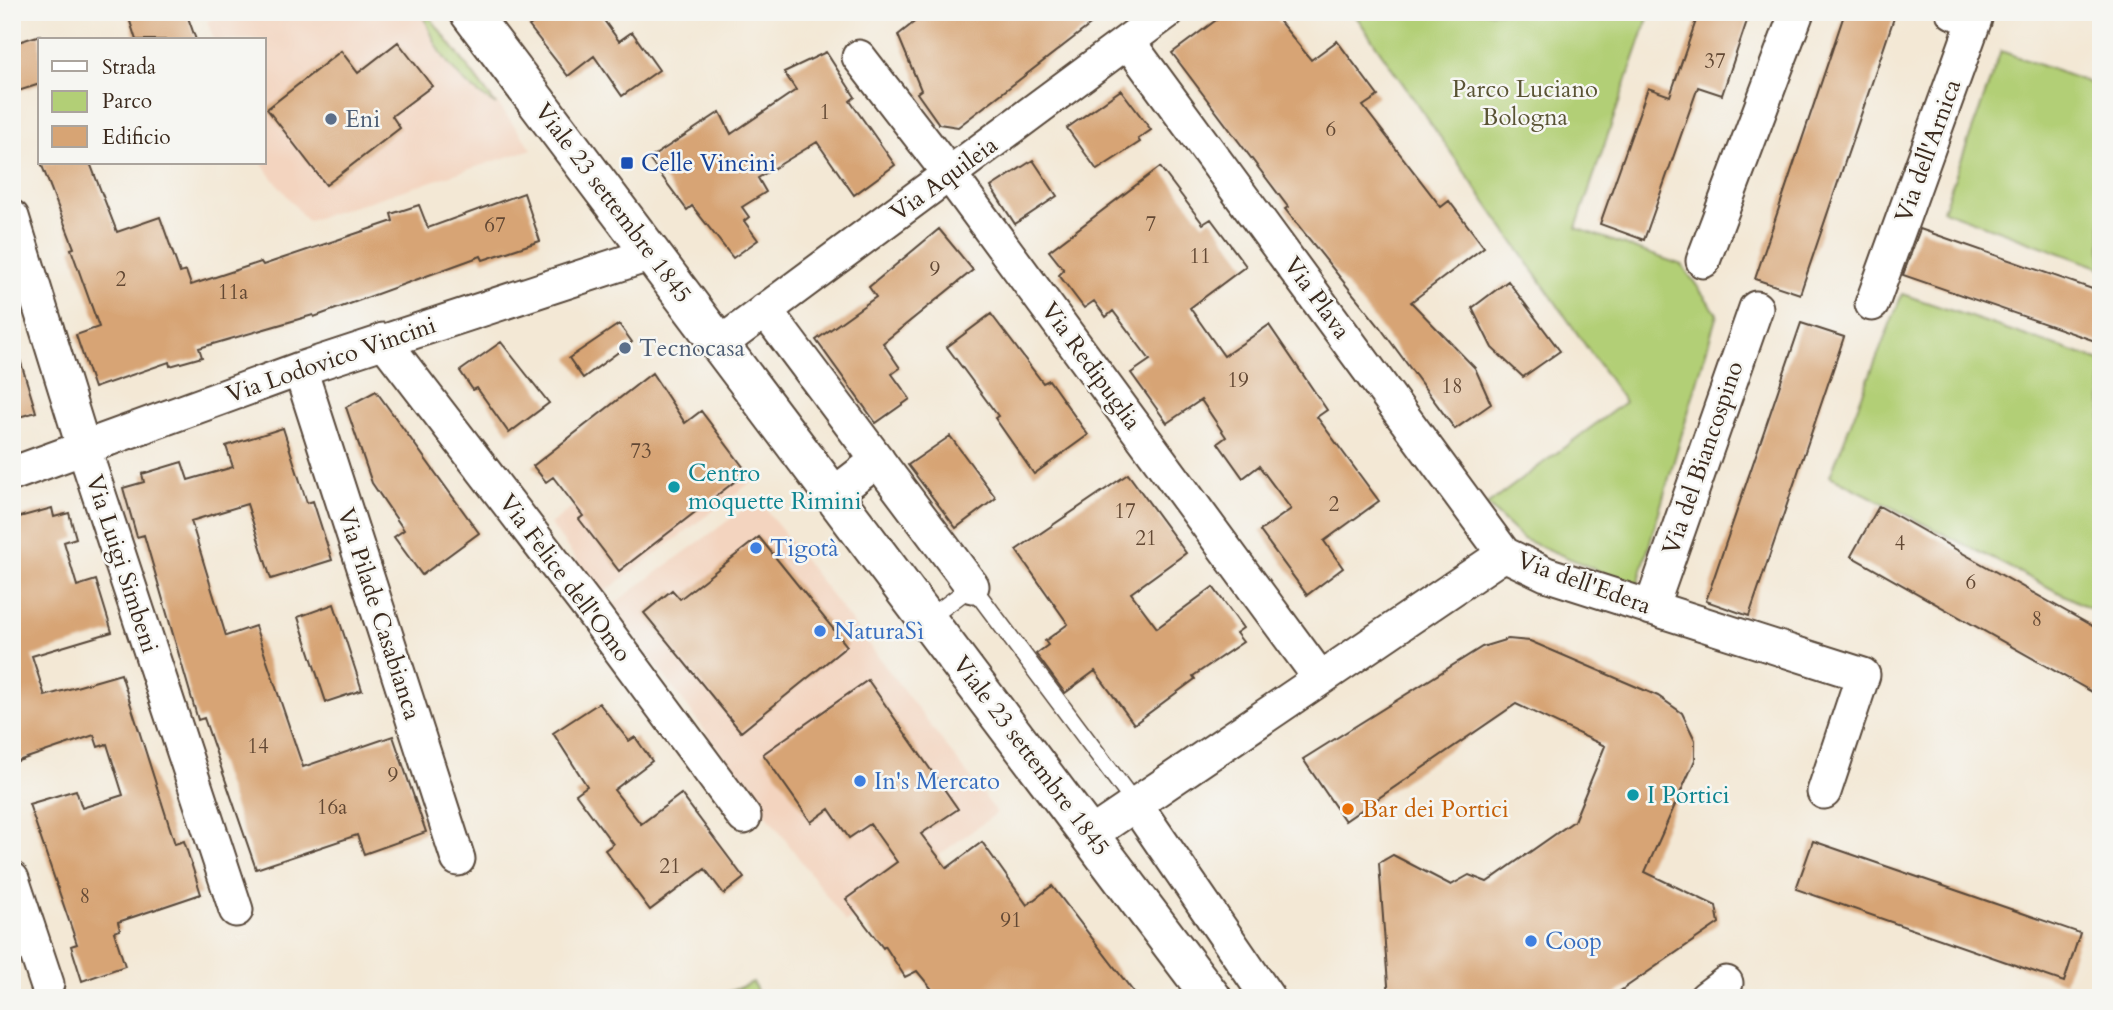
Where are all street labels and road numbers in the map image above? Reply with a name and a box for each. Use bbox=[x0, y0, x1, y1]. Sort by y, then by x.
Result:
street label: Via dell'Arnica bbox=[1887, 74, 1969, 227]
street label: Viale 23 settembre 1845 bbox=[527, 96, 699, 310]
street label: Via Aquileia bbox=[884, 128, 1005, 229]
street label: Via Plava bbox=[1276, 250, 1358, 346]
street label: Via Redipuglia bbox=[1033, 295, 1149, 437]
street label: Via Lodovico Vincini bbox=[222, 309, 441, 411]
street label: Via del Biancospino bbox=[1654, 357, 1752, 559]
street label: Via Luigi Simbeni bbox=[78, 471, 166, 658]
street label: Via Felice dell'Omo bbox=[491, 487, 639, 669]
street label: Via Pilade Casabianca bbox=[329, 504, 429, 725]
street label: Via dell'Edera bbox=[1513, 544, 1656, 623]
street label: Viale 23 settembre 1845 bbox=[945, 649, 1117, 863]

